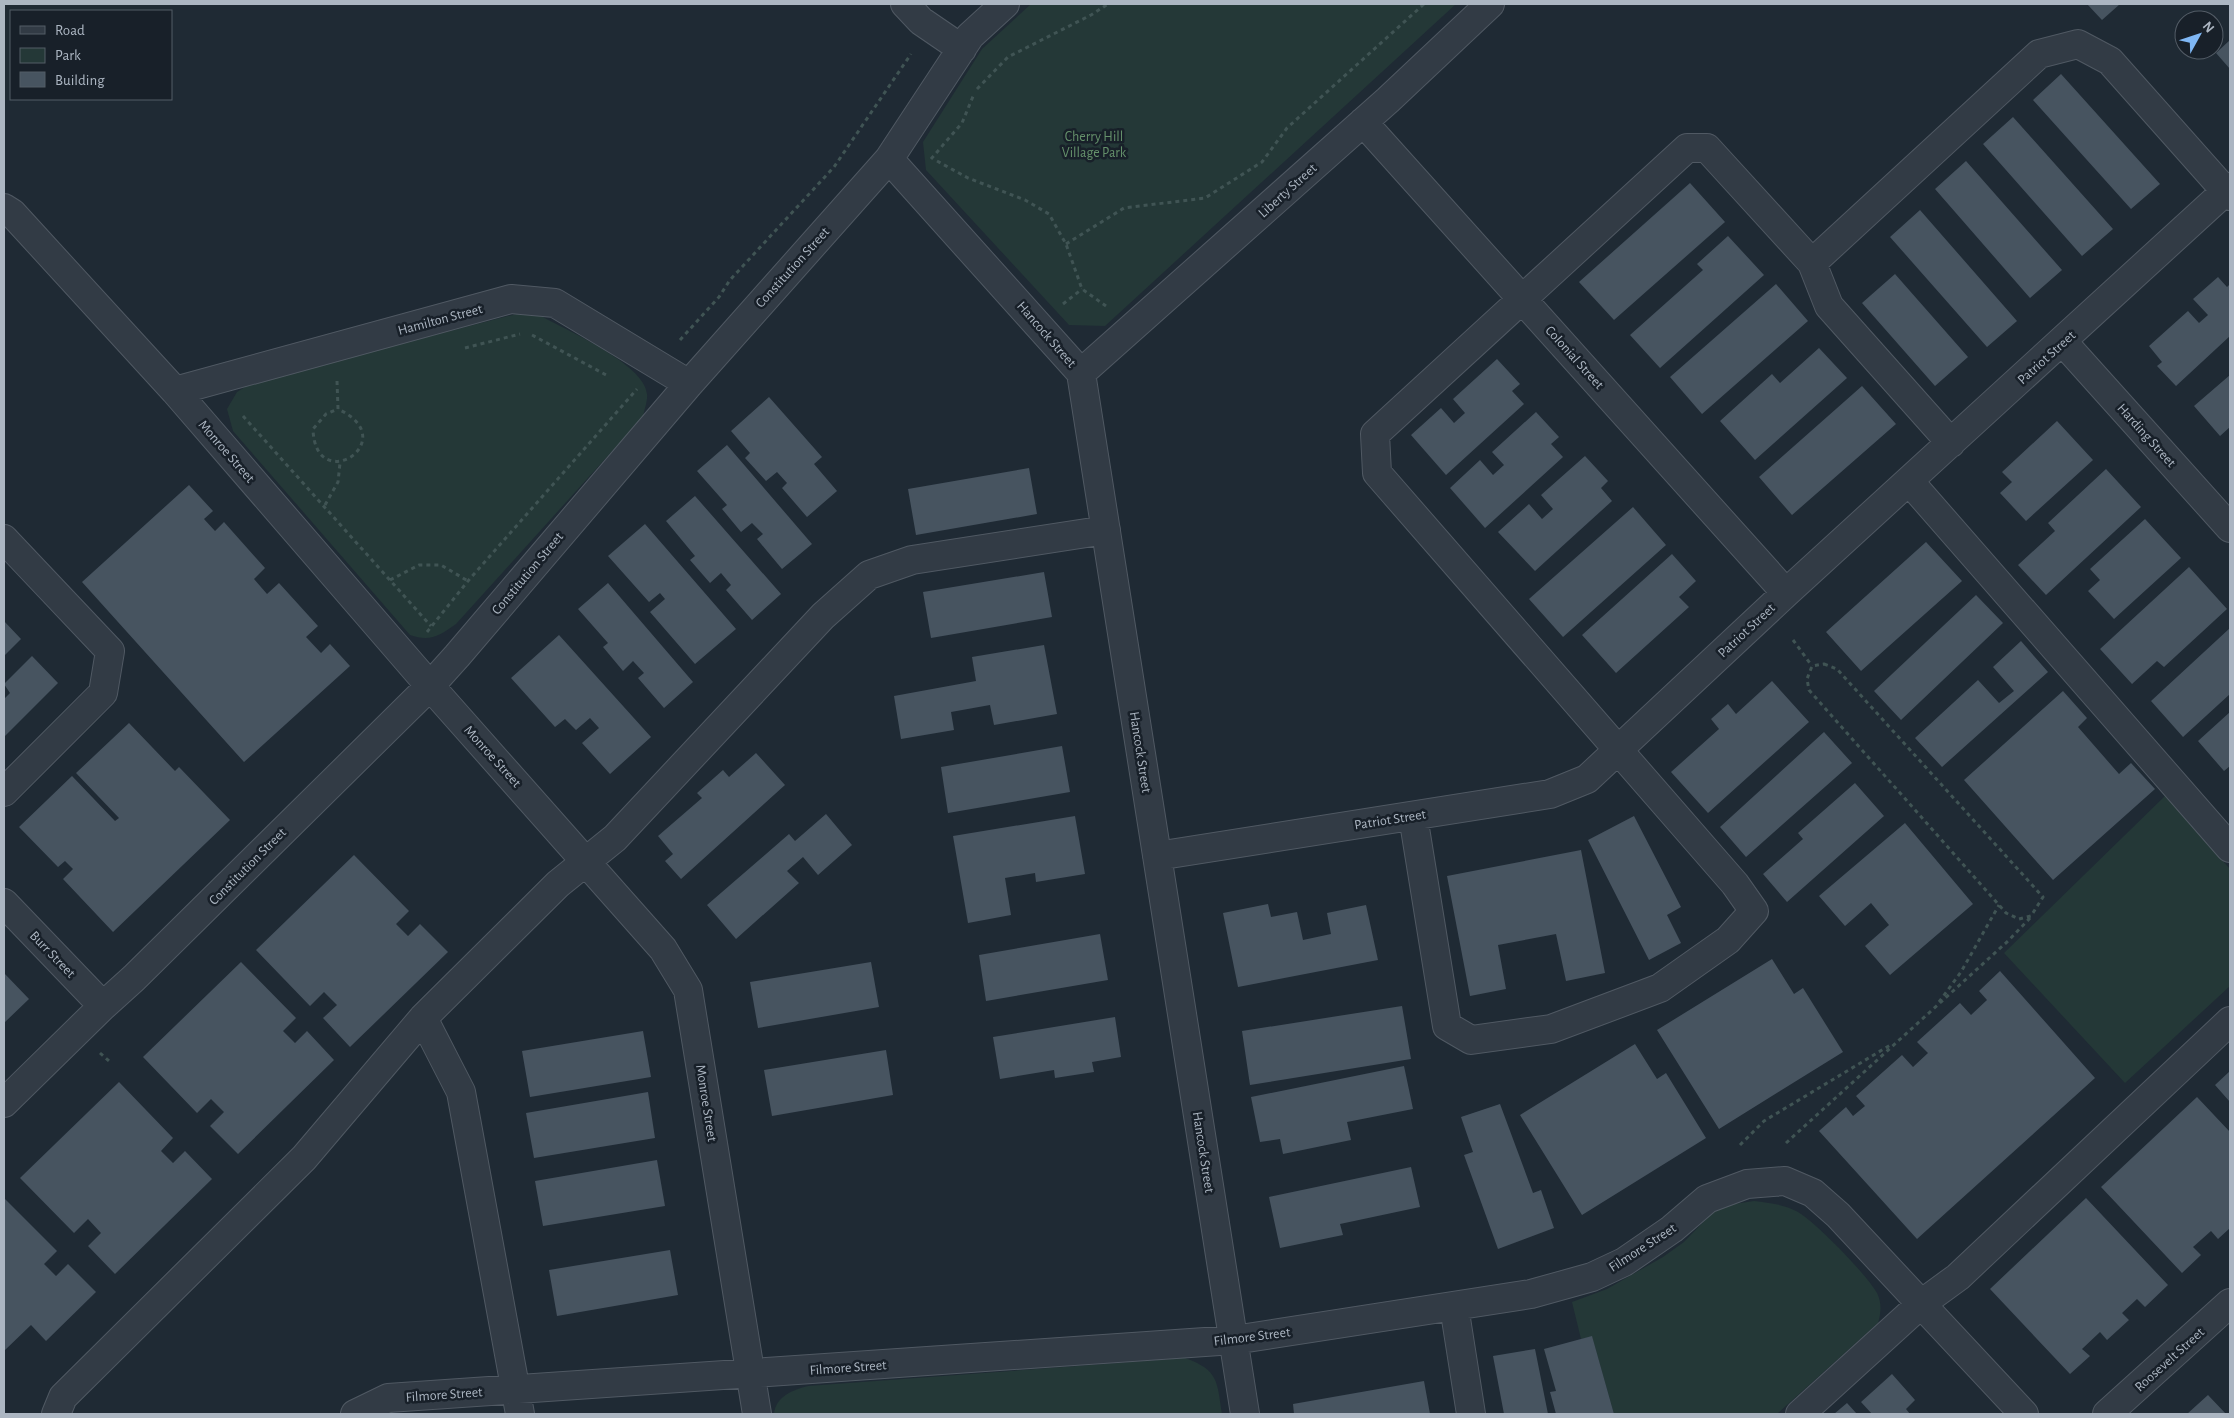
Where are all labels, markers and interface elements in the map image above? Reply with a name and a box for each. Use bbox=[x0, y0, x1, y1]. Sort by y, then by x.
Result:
legend bbox=[10, 10, 172, 100]
north arrow bbox=[2174, 10, 2224, 60]
text: N bbox=[2200, 19, 2217, 36]
text: Road bbox=[55, 23, 85, 38]
text: Park bbox=[55, 48, 81, 63]
text: Building bbox=[55, 73, 105, 88]
park label: Cherry Hill Village Park bbox=[1062, 130, 1127, 160]
street label: Liberty Street bbox=[1256, 161, 1320, 220]
street label: Constitution Street bbox=[753, 224, 833, 311]
street label: Hancock Street bbox=[1014, 299, 1079, 371]
street label: Hamilton Street bbox=[396, 302, 485, 338]
street label: Colonial Street bbox=[1542, 323, 1607, 392]
street label: Patriot Street bbox=[2015, 328, 2079, 387]
street label: Harding Street bbox=[2114, 401, 2179, 471]
street label: Monroe Street bbox=[195, 418, 257, 486]
street label: Constitution Street bbox=[489, 529, 566, 617]
street label: Patriot Street bbox=[1715, 601, 1778, 661]
street label: Hancock Street bbox=[1127, 710, 1153, 794]
street label: Monroe Street bbox=[461, 723, 524, 791]
street label: Patriot Street bbox=[1353, 807, 1428, 833]
street label: Constitution Street bbox=[206, 825, 289, 908]
street label: Burr Street bbox=[27, 929, 78, 981]
street label: Monroe Street bbox=[693, 1064, 719, 1143]
street label: Hancock Street bbox=[1190, 1110, 1216, 1194]
street label: Filmore Street bbox=[1606, 1221, 1679, 1275]
street label: Filmore Street bbox=[1213, 1325, 1292, 1349]
street label: Roosevelt Street bbox=[2132, 1325, 2207, 1394]
street label: Filmore Street bbox=[809, 1358, 888, 1378]
street label: Filmore Street bbox=[405, 1385, 484, 1405]

